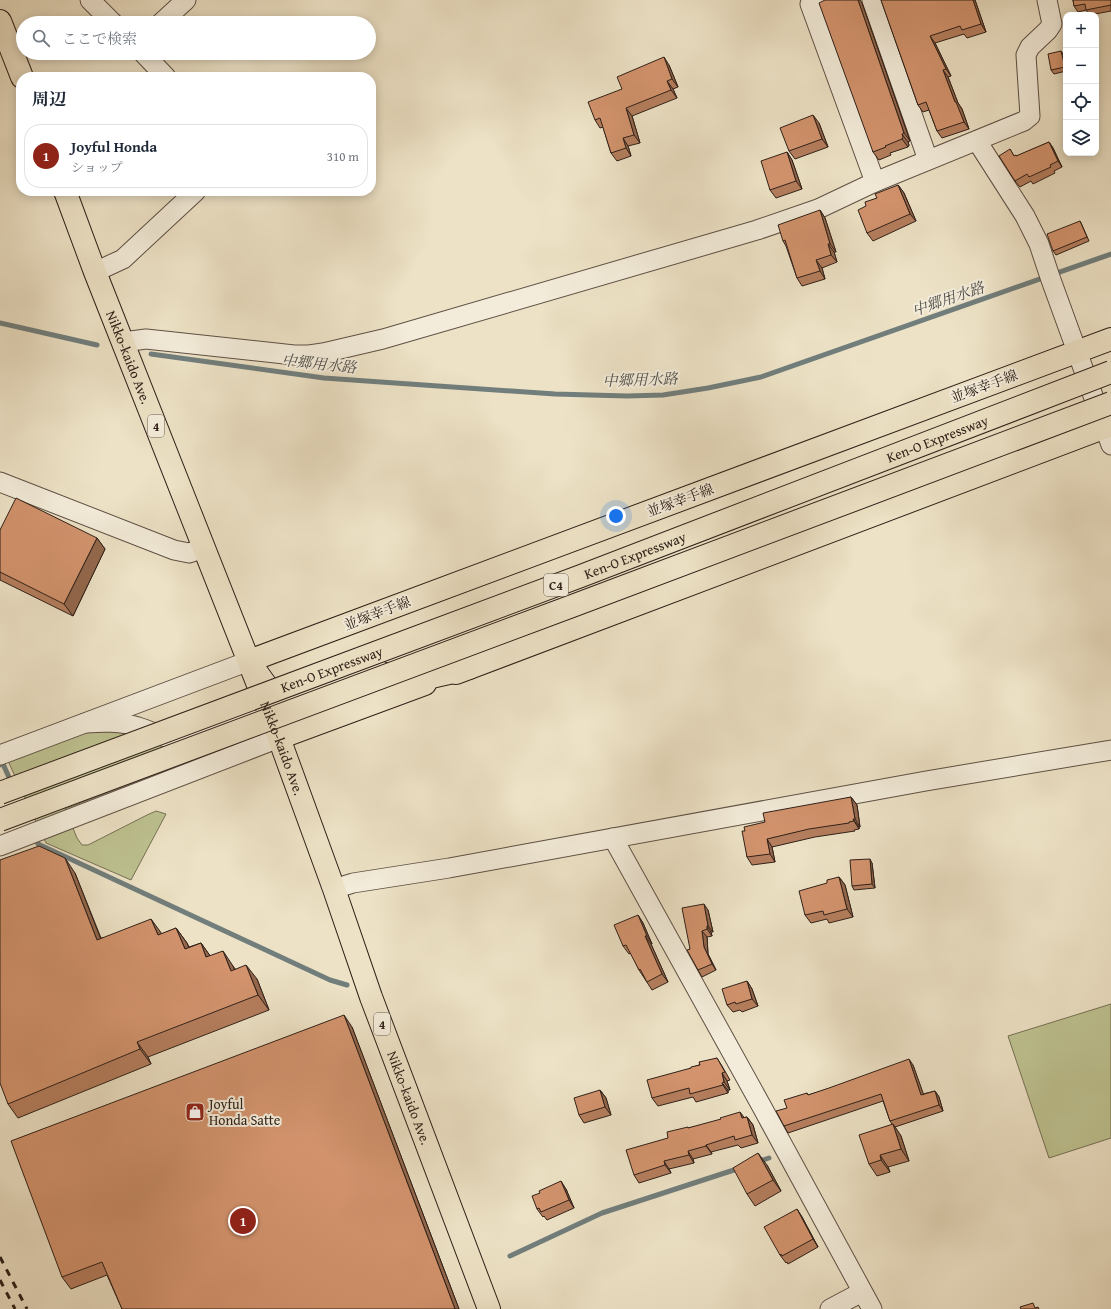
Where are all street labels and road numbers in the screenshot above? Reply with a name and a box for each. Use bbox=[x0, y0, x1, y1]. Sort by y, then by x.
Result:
street label: Nikko-kaido Ave. bbox=[101, 308, 156, 407]
street label: 並塚幸手線 bbox=[948, 365, 1020, 407]
street label: Ken-O Expressway bbox=[884, 410, 991, 468]
road number: 4 bbox=[148, 415, 164, 437]
street label: 並塚幸手線 bbox=[644, 479, 716, 521]
street label: Ken-O Expressway bbox=[581, 527, 689, 584]
road number: C4 bbox=[544, 574, 568, 596]
street label: 並塚幸手線 bbox=[341, 591, 413, 635]
street label: Ken-O Expressway bbox=[278, 641, 386, 697]
street label: Nikko-kaido Ave. bbox=[255, 698, 309, 798]
road number: 4 bbox=[374, 1013, 390, 1035]
street label: Nikko-kaido Ave. bbox=[382, 1048, 436, 1148]

